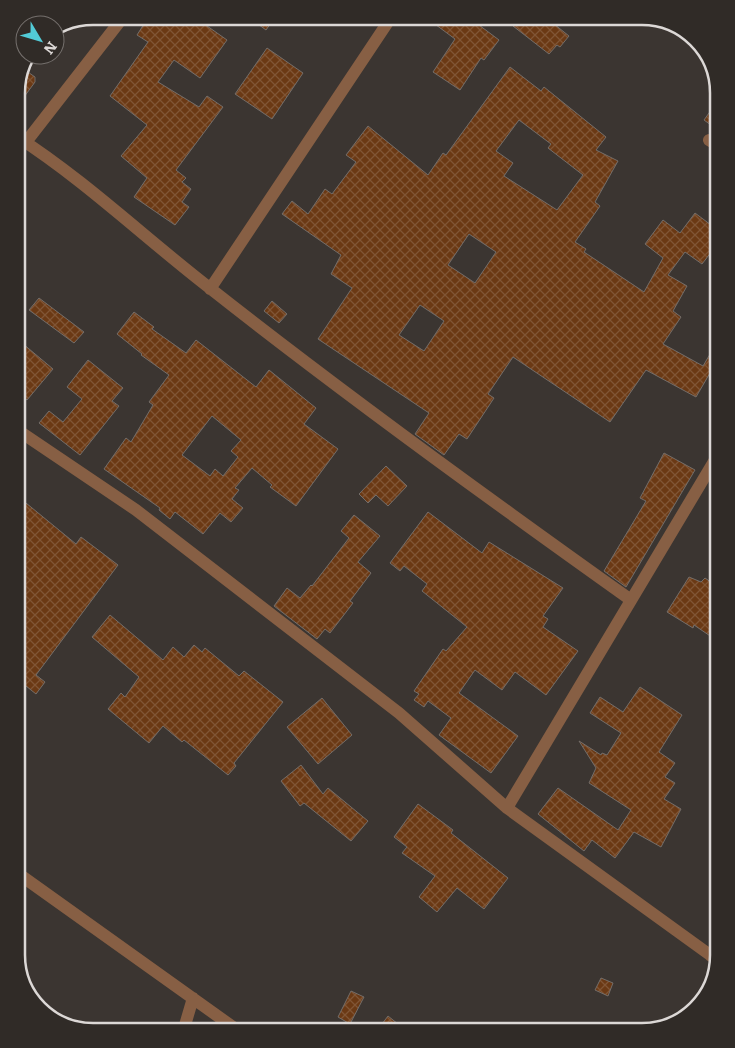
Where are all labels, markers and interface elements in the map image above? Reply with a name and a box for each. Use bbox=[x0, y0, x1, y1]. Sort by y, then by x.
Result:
north arrow bbox=[15, 15, 65, 65]
text: N bbox=[39, 38, 63, 60]

